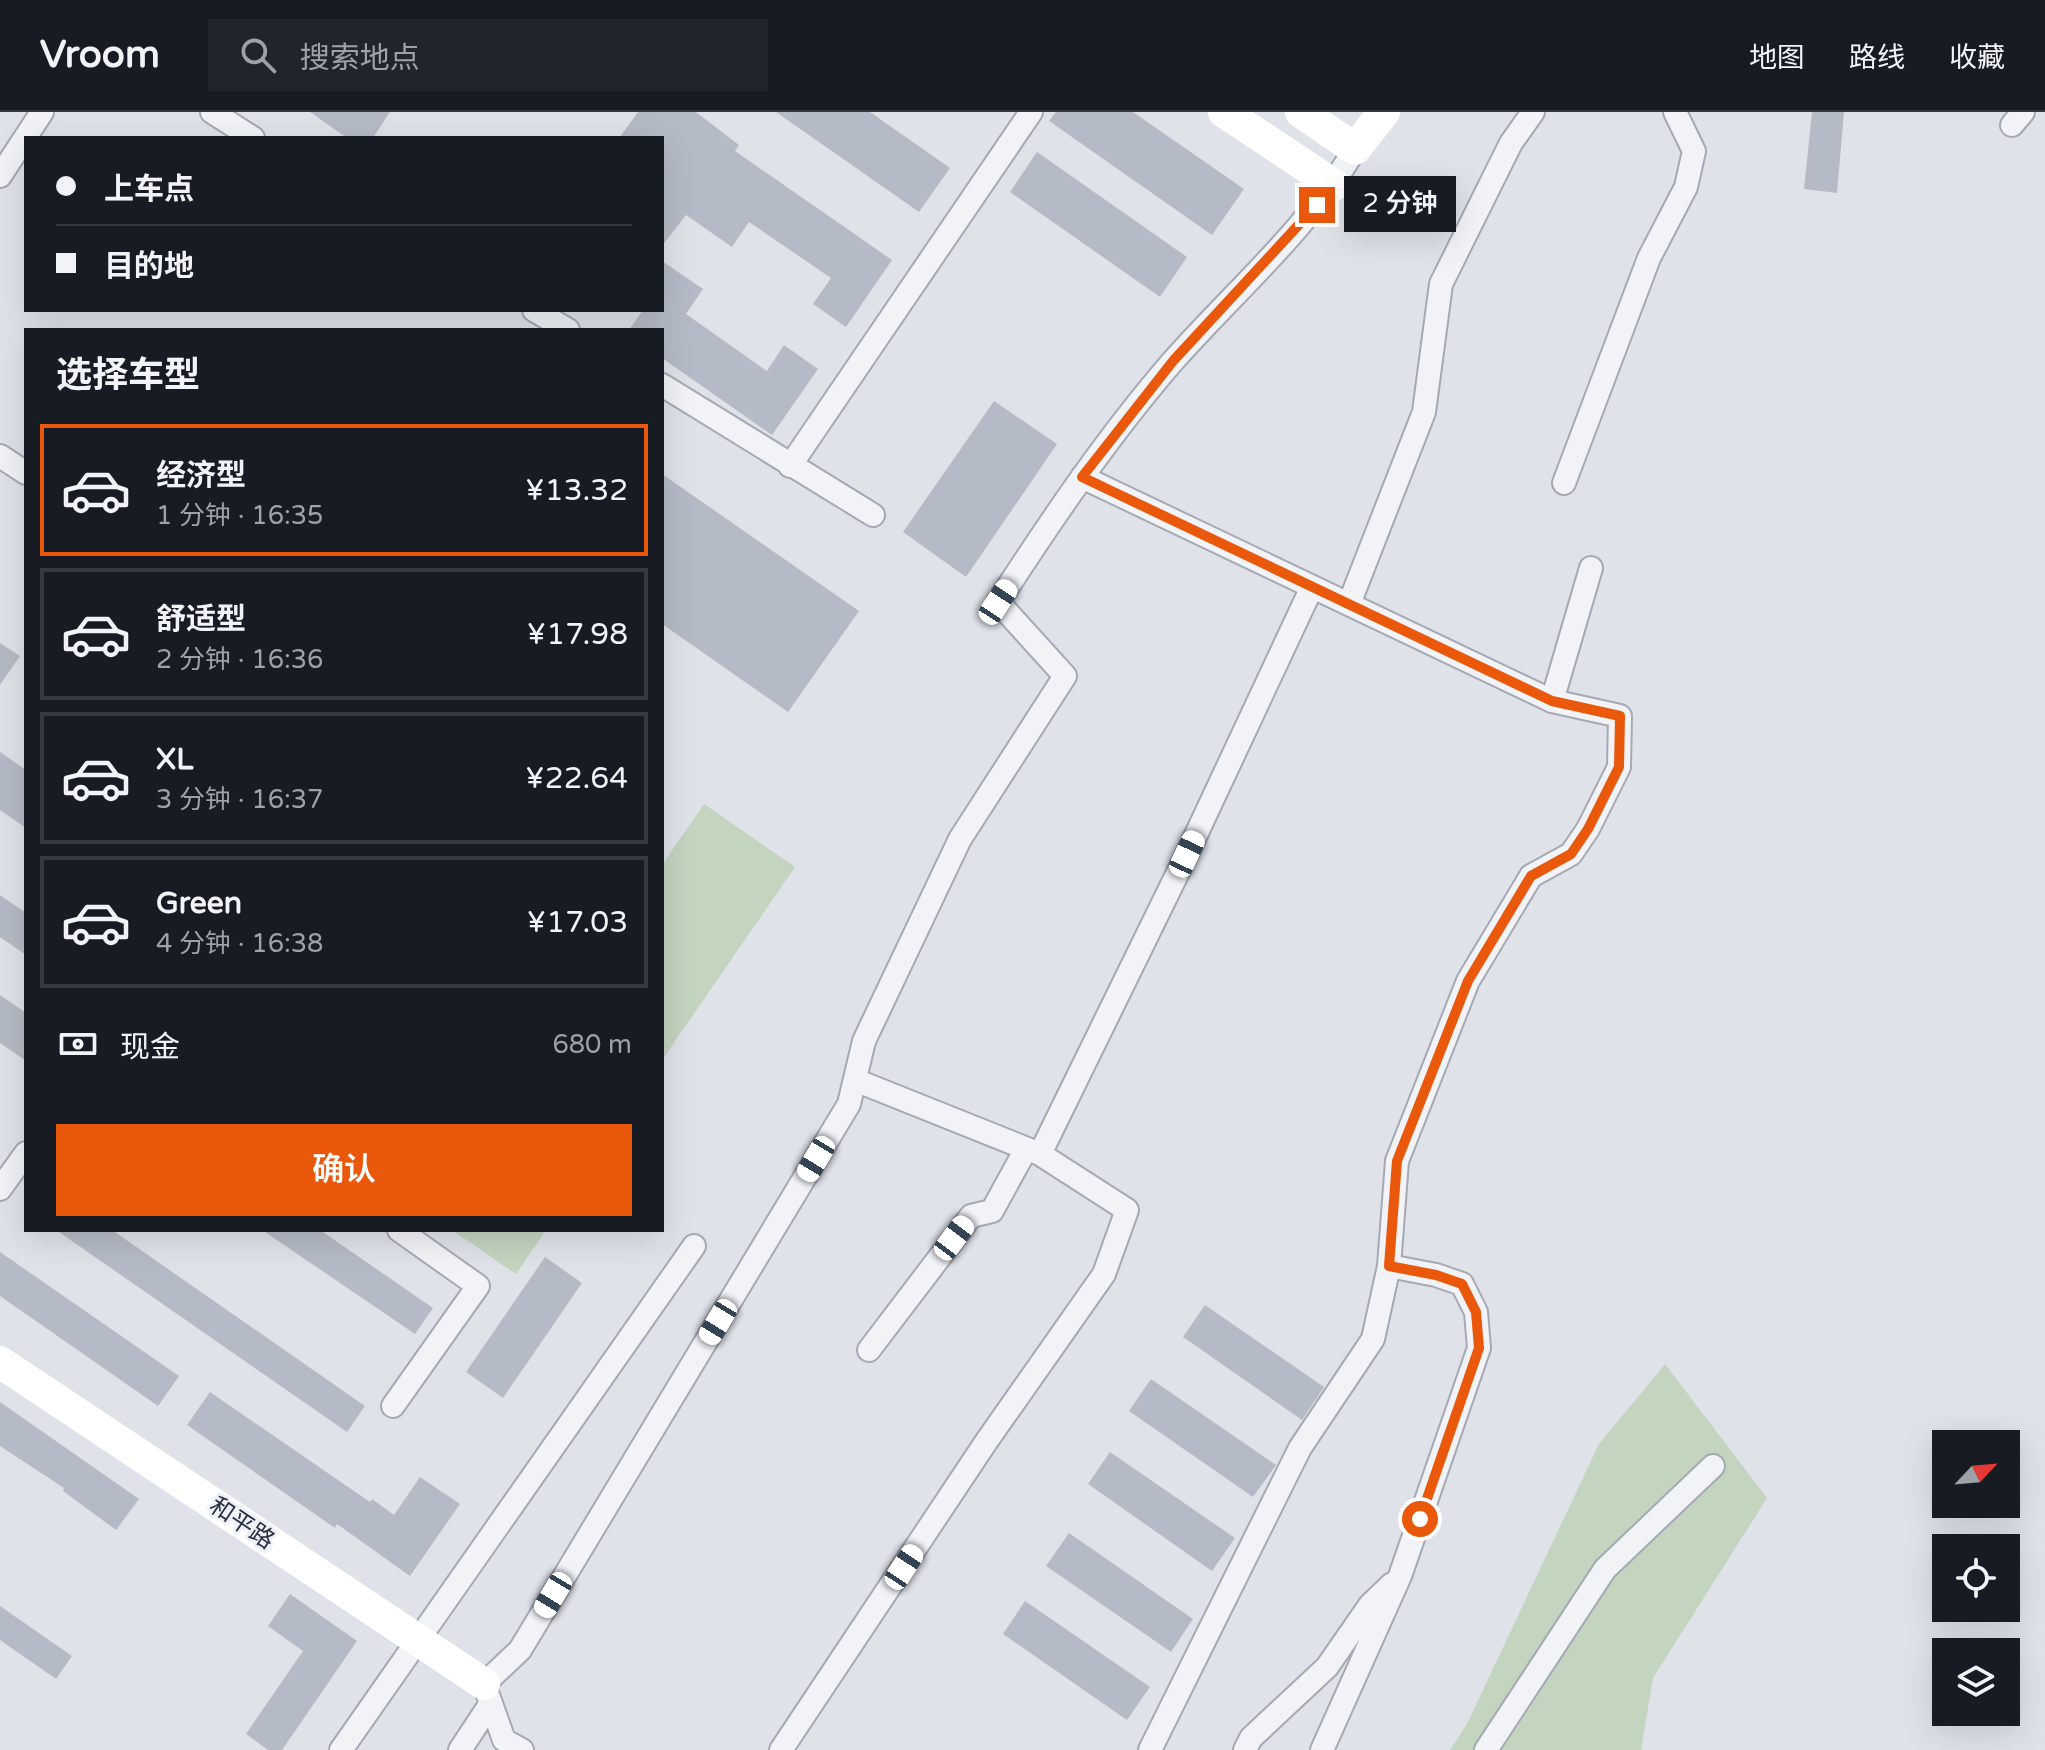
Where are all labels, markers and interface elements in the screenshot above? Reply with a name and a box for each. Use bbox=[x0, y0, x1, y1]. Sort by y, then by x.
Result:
search box bbox=[208, 19, 768, 91]
text: Vroom bbox=[40, 32, 160, 78]
icon: search bbox=[236, 33, 280, 77]
text: 搜索地点 bbox=[300, 40, 420, 77]
text: 地图 bbox=[1749, 41, 1805, 75]
text: 路线 bbox=[1849, 41, 1905, 75]
text: 收藏 bbox=[1949, 41, 2005, 75]
text: 上车点 bbox=[104, 171, 194, 208]
callout: 2 分钟 bbox=[1345, 177, 1457, 233]
route end bbox=[1299, 187, 1335, 223]
text: 2 分钟 bbox=[1362, 188, 1438, 219]
text: 目的地 bbox=[104, 248, 194, 285]
text: 选择车型 bbox=[56, 354, 200, 397]
icon: car bbox=[60, 454, 132, 526]
text: 经济型 bbox=[156, 457, 246, 494]
text: ¥13.32 bbox=[525, 472, 628, 509]
text: 1 分钟 · 16:35 bbox=[156, 500, 323, 531]
car bbox=[975, 575, 1021, 629]
icon: car bbox=[60, 598, 132, 670]
text: 舒适型 bbox=[156, 601, 246, 638]
text: ¥17.98 bbox=[527, 616, 628, 653]
text: 2 分钟 · 16:36 bbox=[156, 644, 323, 675]
text: XL bbox=[156, 741, 193, 778]
icon: car bbox=[60, 742, 132, 814]
text: ¥22.64 bbox=[525, 760, 628, 797]
text: 3 分钟 · 16:37 bbox=[156, 784, 323, 815]
car bbox=[1166, 827, 1208, 881]
text: Green bbox=[156, 885, 242, 922]
icon: car bbox=[60, 886, 132, 958]
text: ¥17.03 bbox=[527, 904, 628, 941]
text: 4 分钟 · 16:38 bbox=[156, 928, 323, 959]
icon: cash bbox=[56, 1022, 100, 1066]
text: 现金 bbox=[120, 1029, 180, 1066]
text: 680 m bbox=[552, 1029, 632, 1060]
button: 确认 bbox=[56, 1124, 632, 1216]
car bbox=[793, 1132, 839, 1186]
car bbox=[930, 1212, 978, 1264]
car bbox=[695, 1295, 741, 1349]
north arrow bbox=[1932, 1430, 2020, 1518]
map controls bbox=[1932, 1430, 2020, 1726]
street label: 和平路 bbox=[204, 1491, 280, 1556]
route start bbox=[1402, 1501, 1438, 1537]
button: locate bbox=[1932, 1534, 2020, 1622]
car bbox=[881, 1540, 927, 1594]
car bbox=[530, 1568, 576, 1622]
button: layers bbox=[1932, 1638, 2020, 1726]

